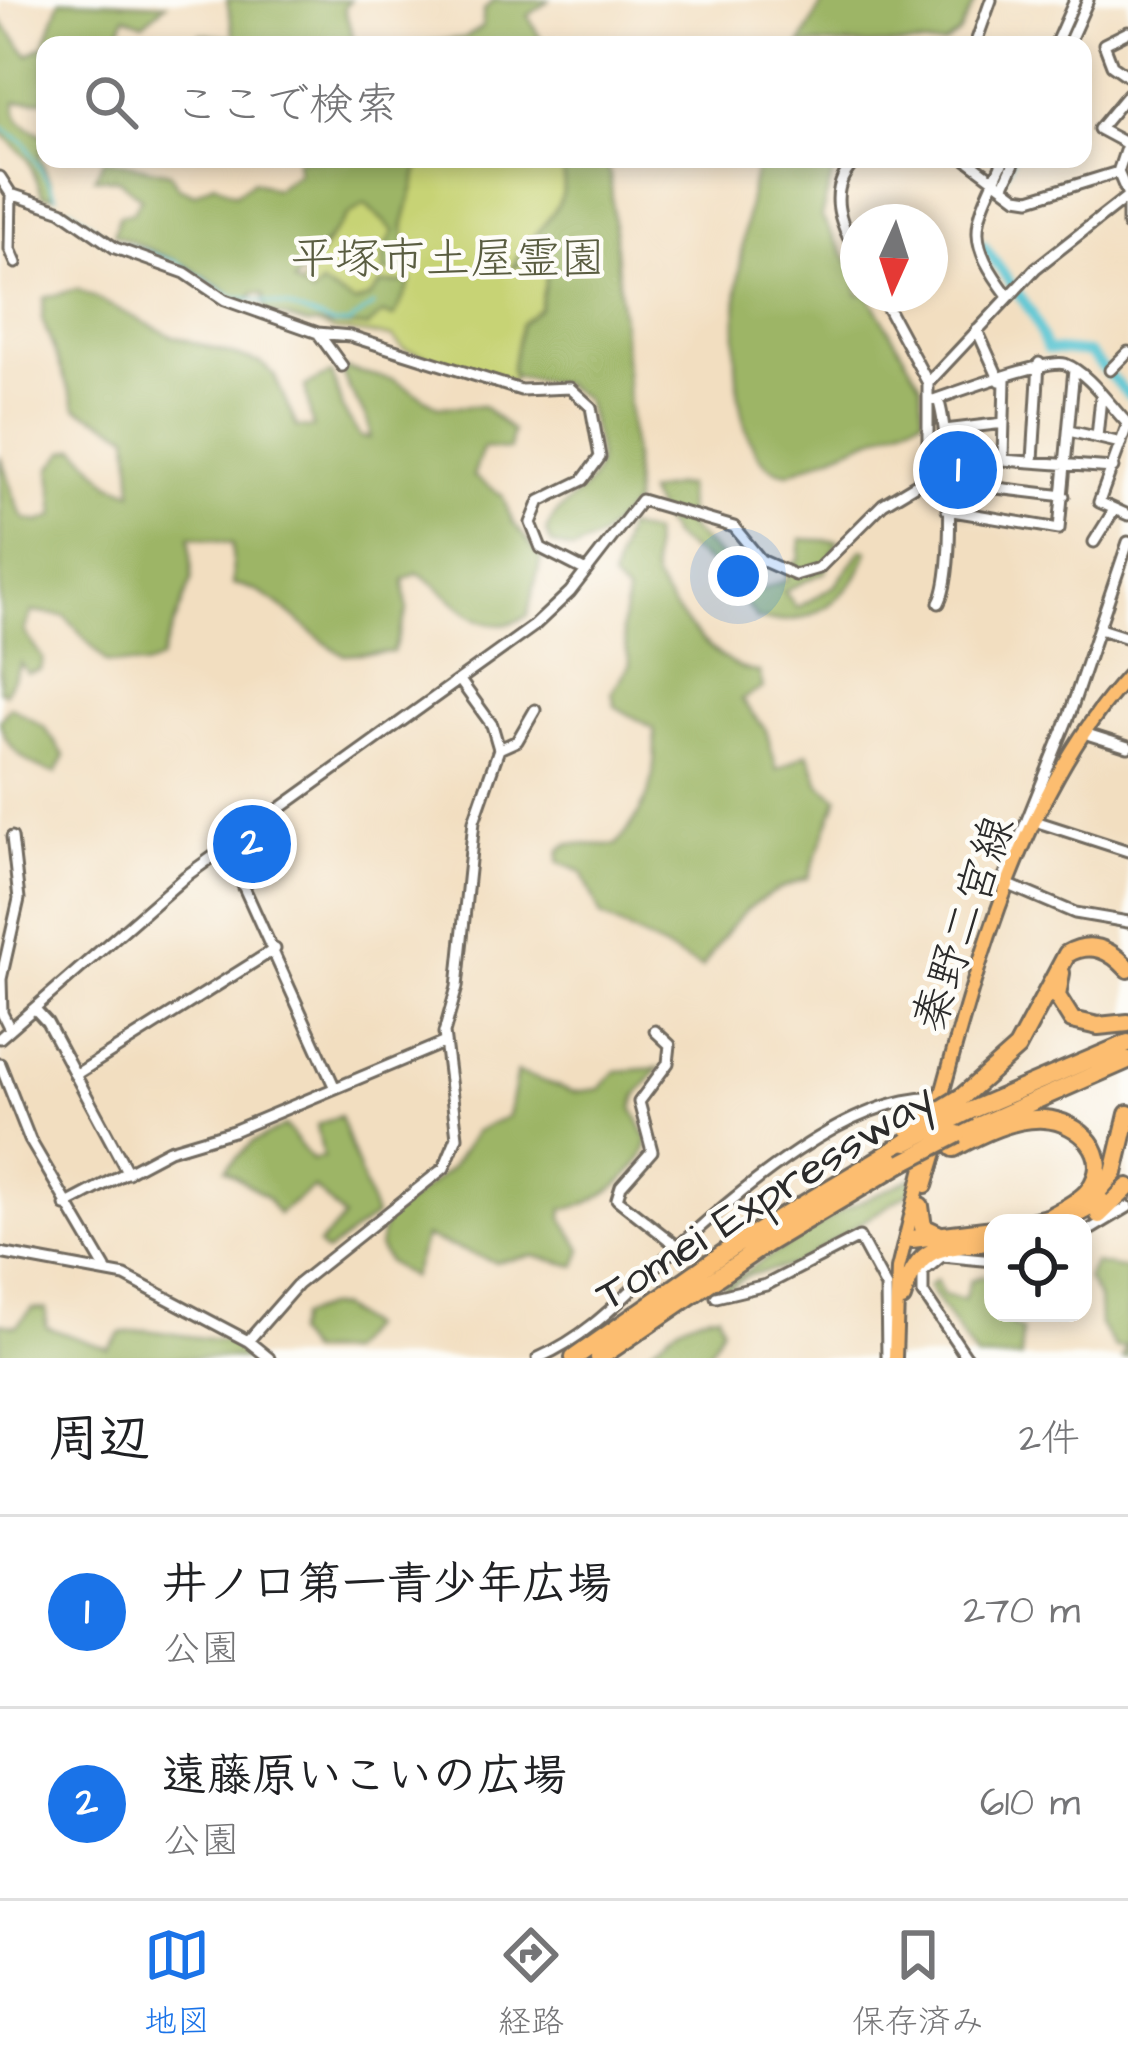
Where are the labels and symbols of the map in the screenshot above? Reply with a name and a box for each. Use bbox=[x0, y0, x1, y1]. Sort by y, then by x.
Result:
north arrow bbox=[840, 204, 948, 312]
park label: 平塚市土屋霊園 bbox=[290, 229, 606, 291]
pin: 1 bbox=[919, 425, 997, 515]
your location bbox=[708, 546, 768, 606]
pin: 2 bbox=[213, 799, 291, 889]
street label: 秦野二宮線 bbox=[899, 808, 1031, 1040]
street label: Tomei Expressway bbox=[584, 1068, 947, 1328]

